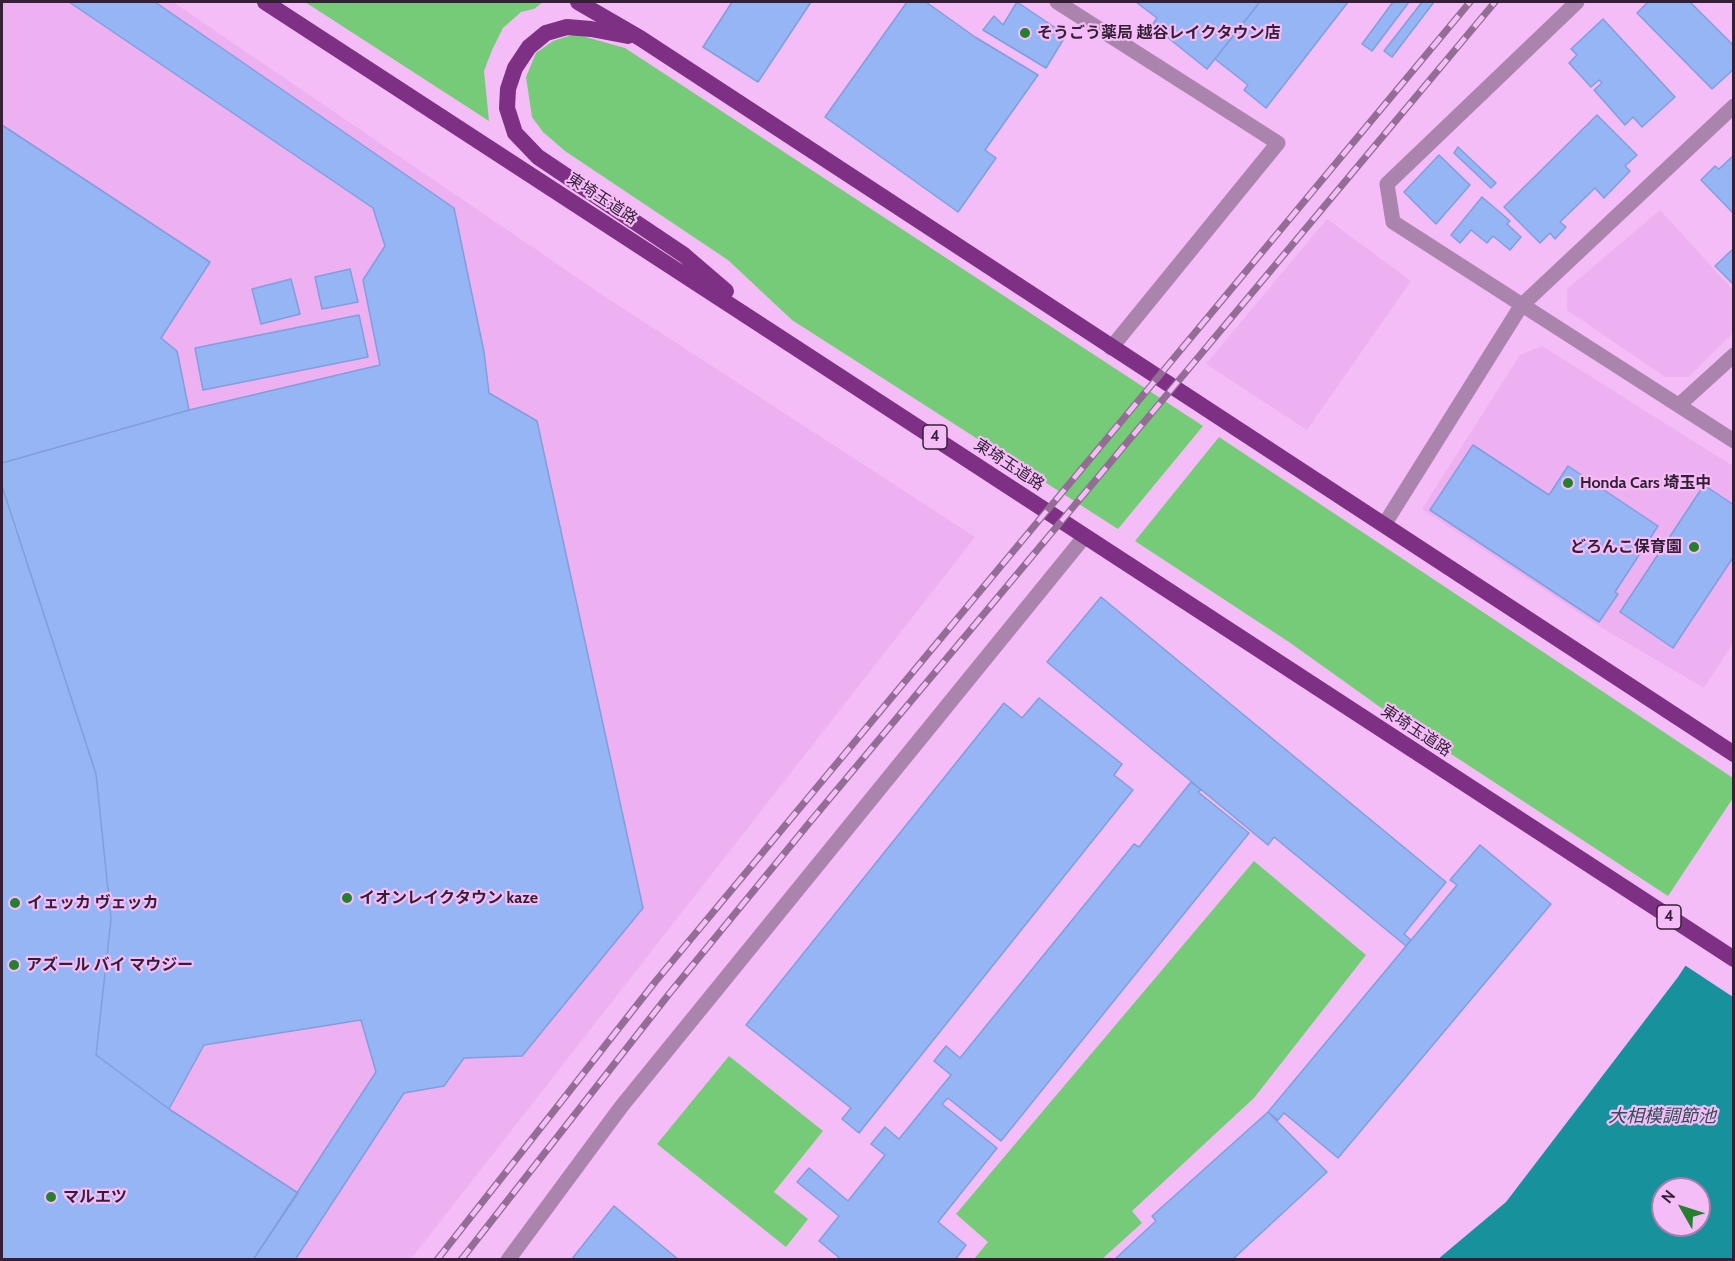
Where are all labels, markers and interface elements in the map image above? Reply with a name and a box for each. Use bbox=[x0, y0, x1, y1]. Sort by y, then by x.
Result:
place label: そうごう薬局 越谷レイクタウン店 bbox=[1037, 23, 1281, 43]
marker: そうごう薬局 越谷レイクタウン店 bbox=[1018, 26, 1032, 40]
street label: 東埼玉道路 bbox=[563, 169, 641, 229]
road number: 4 bbox=[923, 425, 947, 449]
street label: 東埼玉道路 bbox=[970, 435, 1048, 495]
place label: Honda Cars 埼玉中 bbox=[1580, 473, 1711, 493]
marker: Honda Cars 埼玉中 bbox=[1561, 476, 1575, 490]
place label: どろんこ保育園 bbox=[1570, 537, 1682, 557]
marker: どろんこ保育園 bbox=[1687, 540, 1701, 554]
street label: 東埼玉道路 bbox=[1377, 701, 1455, 761]
place label: イオンレイクタウン kaze bbox=[359, 888, 538, 908]
marker: イオンレイクタウン kaze bbox=[340, 891, 354, 905]
place label: イェッカ ヴェッカ bbox=[27, 893, 159, 913]
marker: イェッカ ヴェッカ bbox=[8, 896, 22, 910]
road number: 4 bbox=[1657, 905, 1681, 929]
place label: アズール バイ マウジー bbox=[26, 955, 193, 975]
marker: アズール バイ マウジー bbox=[7, 958, 21, 972]
water label: 大相模調節池 bbox=[1608, 1106, 1716, 1128]
north arrow bbox=[1651, 1177, 1711, 1237]
text: N bbox=[1657, 1186, 1679, 1207]
place label: マルエツ bbox=[63, 1187, 127, 1207]
marker: マルエツ bbox=[44, 1190, 58, 1204]

